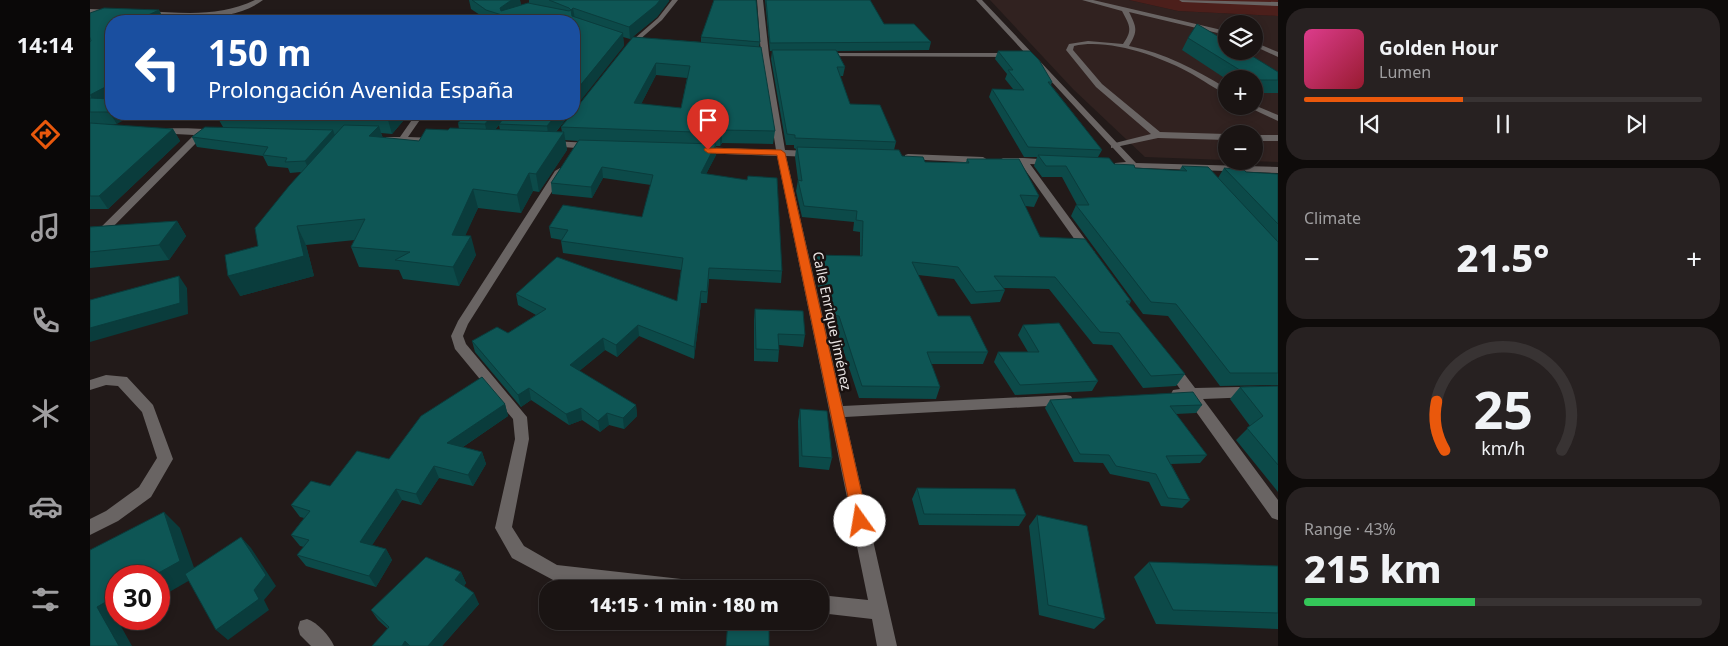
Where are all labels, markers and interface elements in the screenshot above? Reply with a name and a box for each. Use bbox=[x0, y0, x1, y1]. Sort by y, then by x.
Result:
map controls bbox=[1218, 15, 1263, 170]
button: layers bbox=[1218, 15, 1263, 60]
text: 14:14 bbox=[17, 29, 73, 59]
text: 150 m bbox=[208, 29, 311, 76]
icon: left bbox=[125, 35, 190, 100]
text: Golden Hour bbox=[1379, 35, 1498, 61]
text: Lumen bbox=[1379, 61, 1431, 83]
button: + bbox=[1218, 70, 1263, 115]
text: Prolongación Avenida España bbox=[208, 74, 514, 104]
pin bbox=[687, 99, 729, 150]
icon: arrive bbox=[694, 106, 722, 134]
icon: previous bbox=[1356, 110, 1384, 138]
icon: pause bbox=[1489, 110, 1517, 138]
icon: next bbox=[1622, 110, 1650, 138]
icon: directions bbox=[28, 117, 63, 152]
button: − bbox=[1218, 125, 1263, 170]
text: Climate bbox=[1304, 207, 1361, 229]
icon: music bbox=[28, 210, 63, 245]
text: 21.5° bbox=[1457, 231, 1549, 283]
text: − bbox=[1304, 239, 1320, 277]
text: + bbox=[1686, 239, 1702, 277]
street label: Calle Enrique Jiménez bbox=[808, 250, 857, 392]
icon: phone bbox=[28, 303, 63, 338]
text: 25 bbox=[1473, 373, 1533, 444]
icon: climate bbox=[28, 396, 63, 431]
text: km/h bbox=[1481, 436, 1525, 460]
icon: car bbox=[28, 489, 63, 524]
position arrow bbox=[833, 494, 885, 546]
text: Range · 43% bbox=[1304, 518, 1396, 540]
text: 215 km bbox=[1304, 542, 1442, 594]
speed limit sign: 30 bbox=[105, 565, 170, 630]
icon: filters bbox=[28, 582, 63, 617]
text: 14:15 · 1 min · 180 m bbox=[589, 592, 779, 618]

